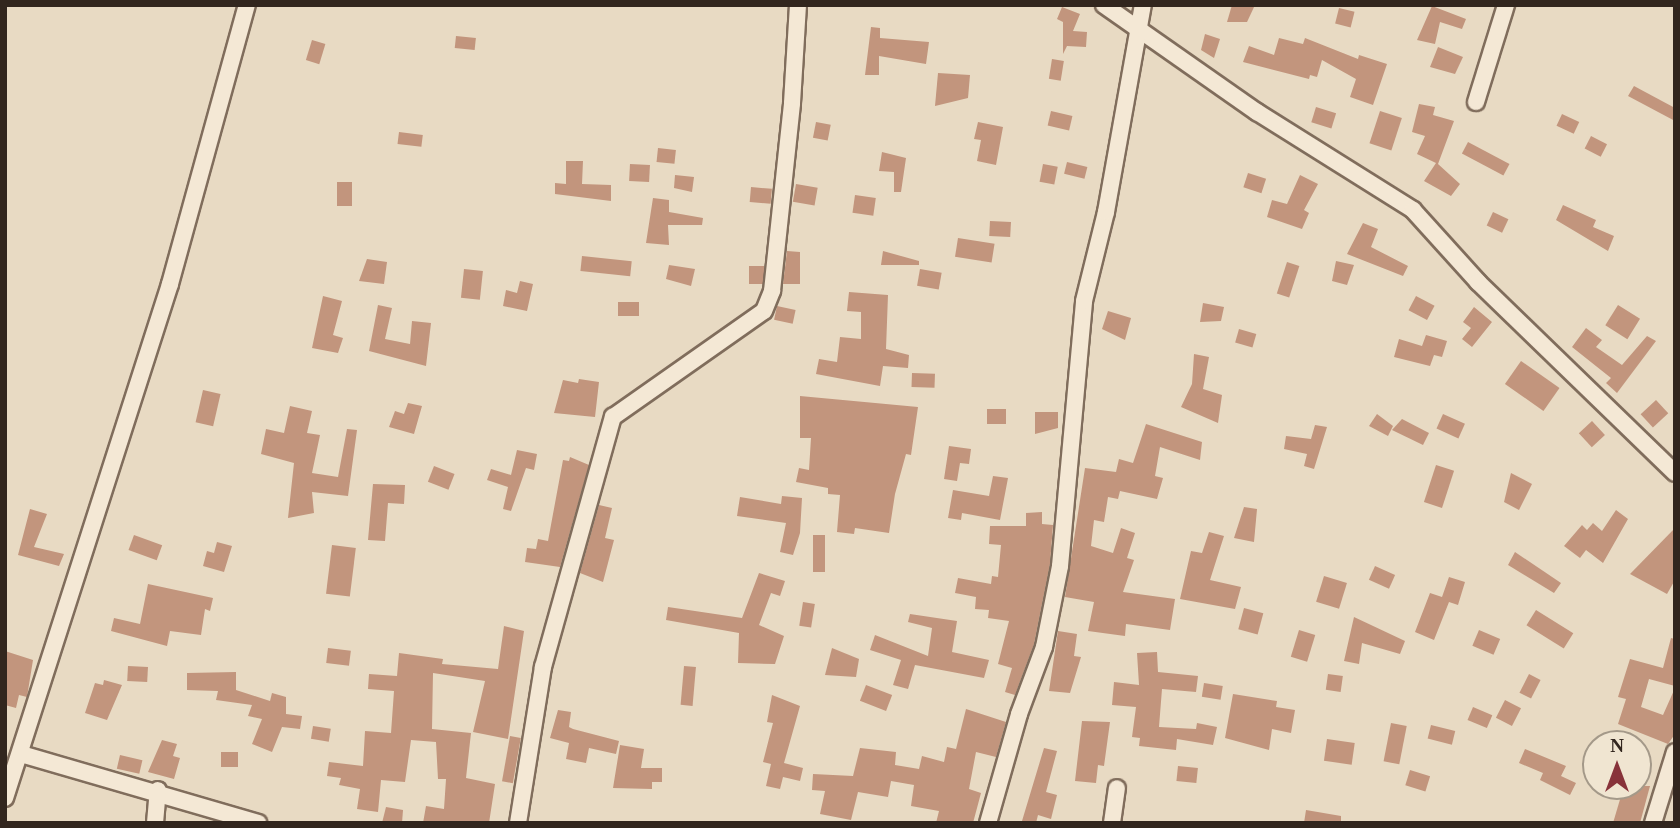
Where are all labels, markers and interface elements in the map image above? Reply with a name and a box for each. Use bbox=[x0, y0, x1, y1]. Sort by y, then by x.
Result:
north arrow bbox=[1582, 730, 1652, 800]
text: N bbox=[1610, 735, 1624, 756]

